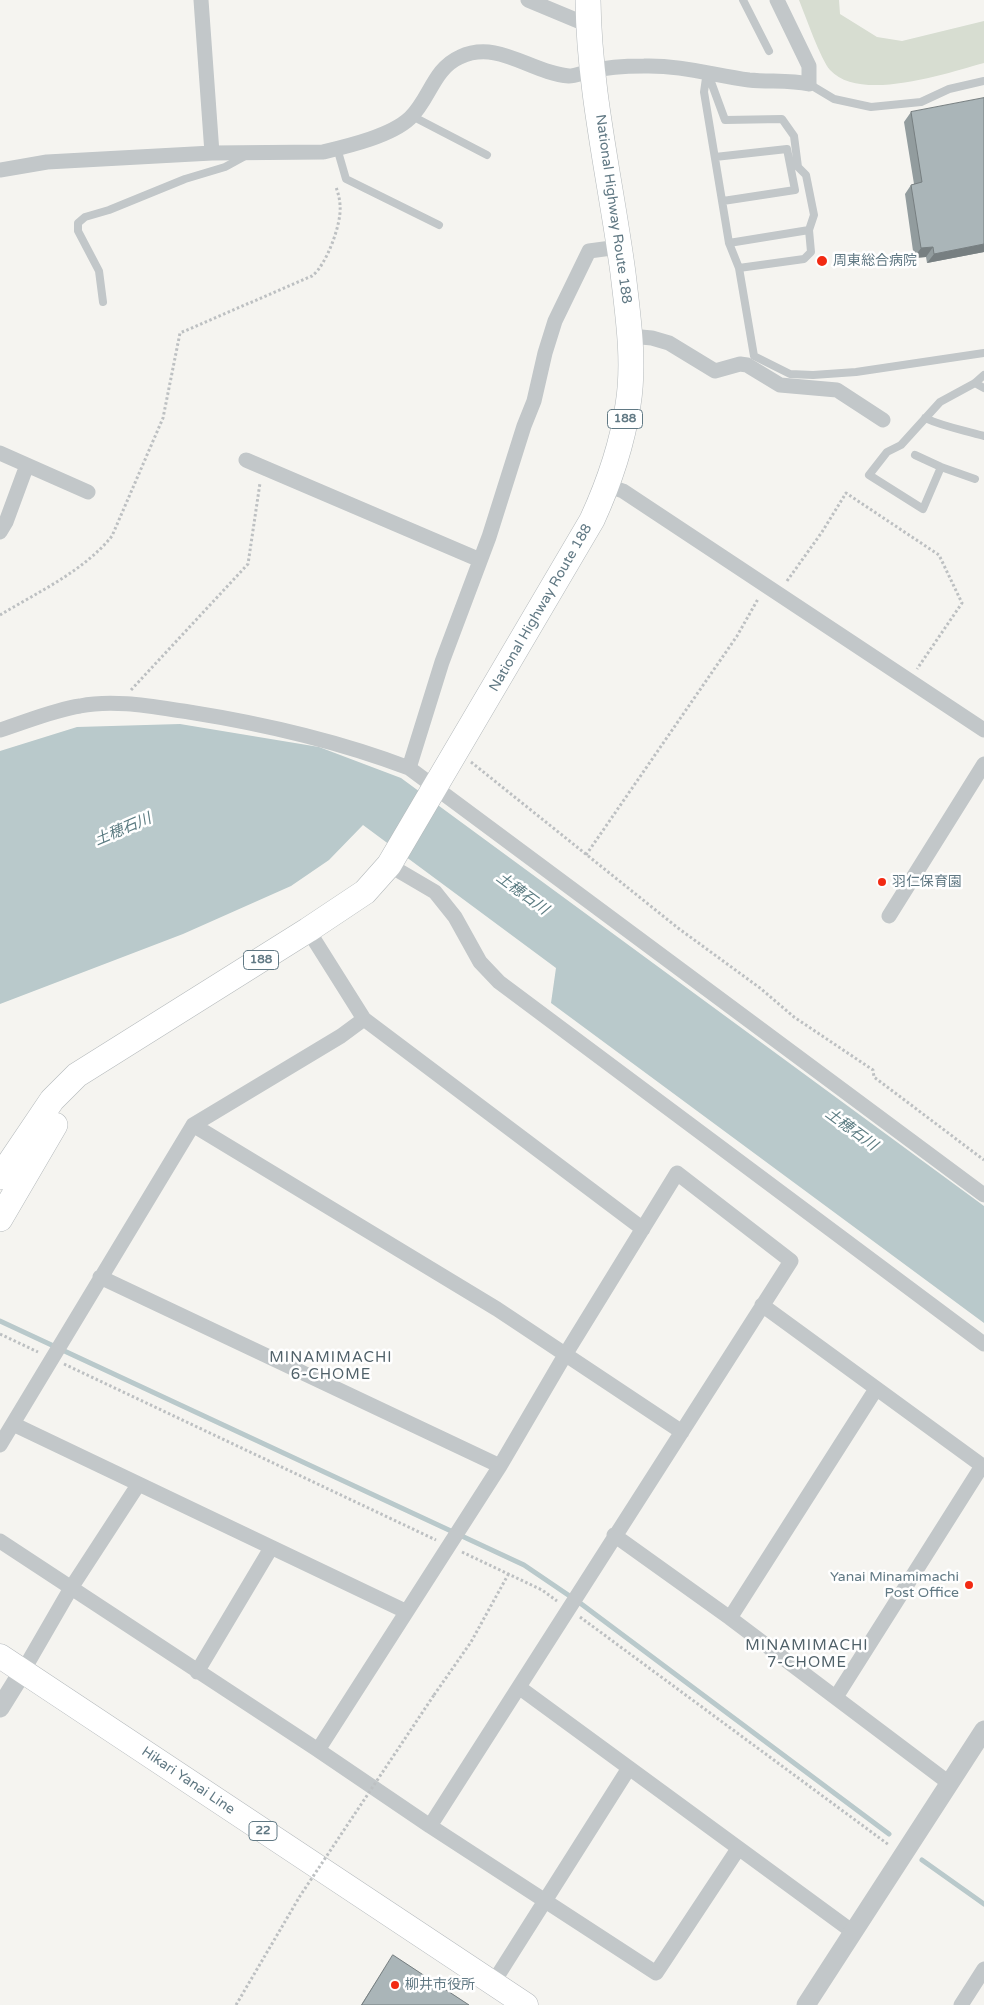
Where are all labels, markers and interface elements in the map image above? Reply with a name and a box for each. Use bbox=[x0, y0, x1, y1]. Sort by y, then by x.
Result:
street label: National Highway Route 188 bbox=[591, 113, 635, 305]
place label: 周東総合病院 bbox=[833, 253, 917, 269]
marker: 周東総合病院 bbox=[815, 254, 829, 268]
road number: 188 bbox=[608, 409, 642, 428]
street label: National Highway Route 188 bbox=[486, 521, 596, 695]
water label: 土穂石川 bbox=[92, 810, 154, 850]
water label: 土穂石川 bbox=[492, 869, 552, 919]
place label: 羽仁保育園 bbox=[892, 874, 962, 890]
marker: 羽仁保育園 bbox=[876, 876, 888, 888]
road number: 188 bbox=[244, 950, 278, 970]
water label: 土穂石川 bbox=[821, 1105, 881, 1155]
district label: MINAMIMACHI 6-CHOME bbox=[268, 1349, 394, 1384]
place label: Yanai Minamimachi Post Office bbox=[830, 1569, 959, 1601]
marker: Yanai Minamimachi Post Office bbox=[963, 1579, 975, 1591]
district label: MINAMIMACHI 7-CHOME bbox=[744, 1637, 870, 1672]
street label: Hikari Yanai Line bbox=[138, 1744, 238, 1818]
road number: 22 bbox=[249, 1822, 277, 1840]
place label: 柳井市役所 bbox=[405, 1977, 475, 1993]
marker: 柳井市役所 bbox=[389, 1979, 401, 1991]

